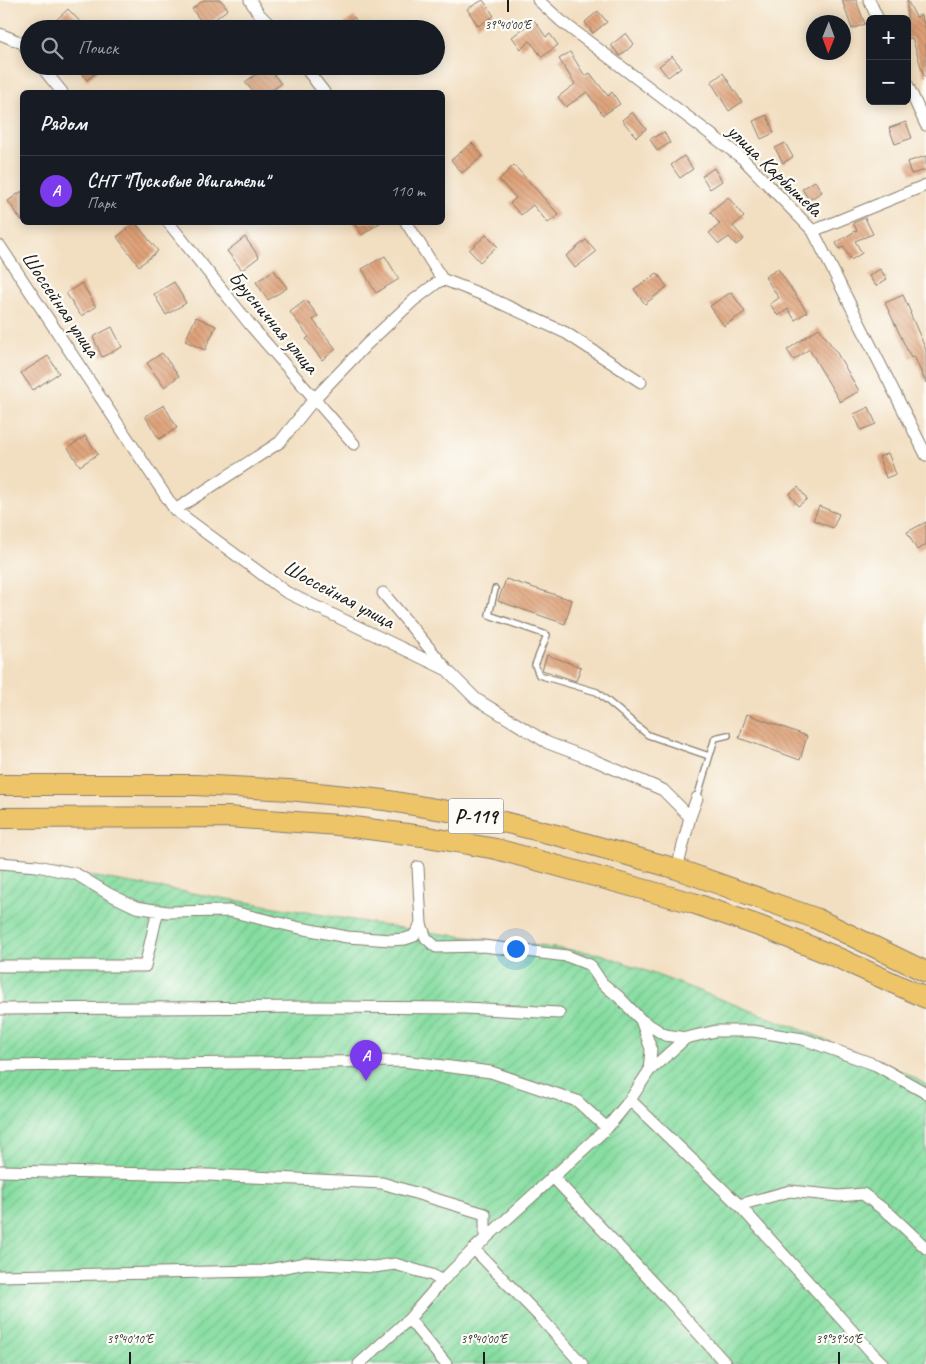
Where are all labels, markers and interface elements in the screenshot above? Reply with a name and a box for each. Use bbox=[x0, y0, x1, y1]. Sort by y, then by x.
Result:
north arrow bbox=[806, 15, 851, 60]
map controls bbox=[866, 15, 911, 105]
button: + bbox=[866, 15, 911, 60]
text: 39°40'00"E bbox=[485, 17, 533, 33]
search box bbox=[20, 20, 445, 75]
icon: search bbox=[38, 34, 66, 62]
text: Поиск bbox=[78, 36, 118, 60]
button: − bbox=[866, 60, 911, 105]
text: Рядом bbox=[40, 110, 87, 136]
street label: улица Карбышева bbox=[720, 117, 829, 223]
text: СНТ "Пусковые двигатели" bbox=[87, 169, 269, 193]
text: A bbox=[52, 181, 60, 201]
text: 110 m bbox=[391, 181, 425, 201]
text: Парк bbox=[87, 193, 116, 213]
street label: Шоссейная улица bbox=[16, 246, 107, 363]
street label: Брусничная улица bbox=[223, 265, 326, 380]
street label: Шоссейная улица bbox=[279, 554, 400, 635]
road number: Р-119 bbox=[448, 798, 504, 834]
your location bbox=[503, 936, 529, 962]
pin: A bbox=[350, 1040, 382, 1081]
text: 39°40'10"E bbox=[107, 1331, 155, 1347]
text: 39°40'00"E bbox=[461, 1331, 509, 1347]
text: 39°39'50"E bbox=[816, 1331, 864, 1347]

